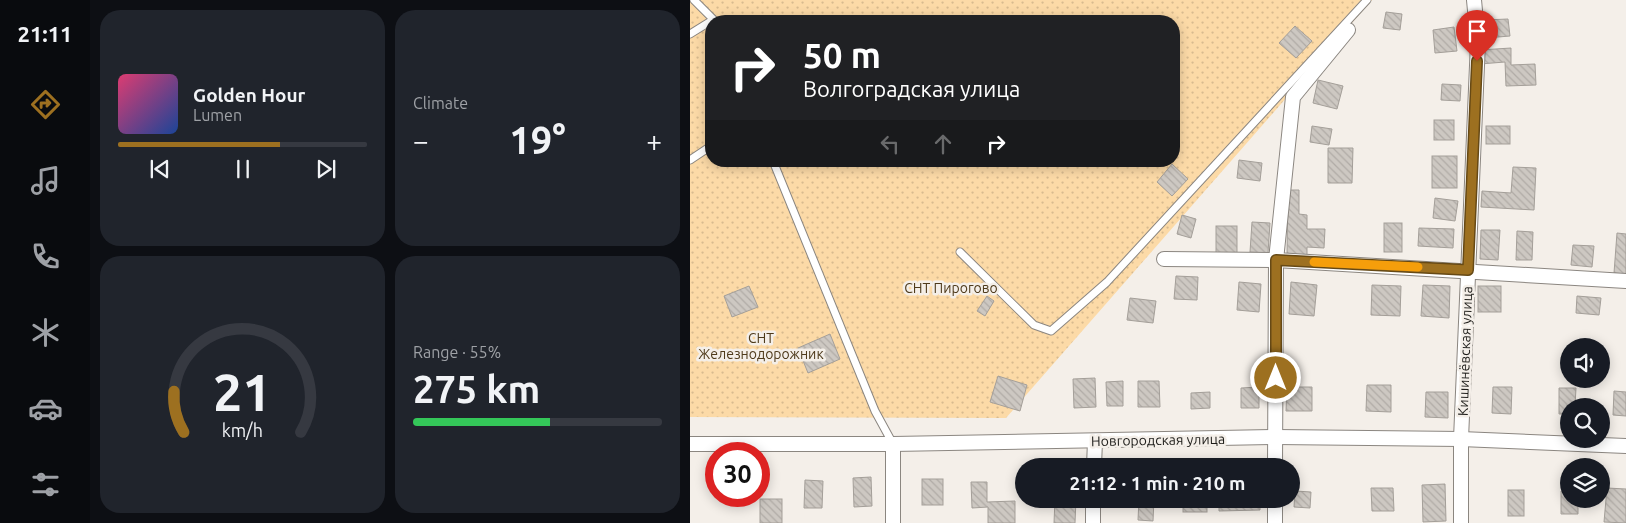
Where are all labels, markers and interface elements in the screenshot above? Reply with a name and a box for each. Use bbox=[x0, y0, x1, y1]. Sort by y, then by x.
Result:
pin bbox=[1456, 10, 1498, 61]
icon: arrive bbox=[1463, 17, 1491, 45]
text: 21:11 bbox=[17, 21, 73, 46]
icon: right bbox=[720, 35, 785, 100]
text: 50 m bbox=[803, 35, 881, 75]
text: Волгоградская улица bbox=[803, 76, 1020, 101]
text: Golden Hour bbox=[193, 84, 305, 106]
icon: directions bbox=[28, 87, 63, 122]
text: Climate bbox=[413, 94, 468, 112]
text: Lumen bbox=[193, 106, 242, 124]
text: 19° bbox=[509, 119, 566, 161]
text: − bbox=[413, 125, 429, 156]
text: + bbox=[646, 125, 662, 156]
icon: left bbox=[876, 130, 904, 158]
icon: ahead bbox=[929, 130, 957, 158]
icon: right bbox=[982, 130, 1010, 158]
icon: previous bbox=[146, 155, 174, 183]
icon: pause bbox=[229, 155, 257, 183]
icon: next bbox=[312, 155, 340, 183]
icon: music bbox=[28, 163, 63, 198]
icon: phone bbox=[28, 239, 63, 274]
park label: СНТ Пирогово bbox=[904, 280, 998, 296]
street label: Кишинёвская улица bbox=[1455, 286, 1475, 416]
icon: climate bbox=[28, 315, 63, 350]
park label: СНТ Железнодорожник bbox=[698, 330, 824, 362]
map controls bbox=[1560, 338, 1610, 508]
button: sound bbox=[1560, 338, 1610, 388]
text: Range · 55% bbox=[413, 343, 501, 361]
position arrow bbox=[1249, 351, 1301, 403]
text: 21 bbox=[213, 363, 272, 421]
text: 275 km bbox=[413, 368, 540, 410]
icon: car bbox=[28, 391, 63, 426]
button: search bbox=[1560, 398, 1610, 448]
text: km/h bbox=[222, 420, 263, 440]
street label: Новгородская улица bbox=[1091, 431, 1225, 449]
speed limit sign: 30 bbox=[705, 442, 770, 507]
button: layers bbox=[1560, 458, 1610, 508]
icon: filters bbox=[28, 467, 63, 502]
text: 21:12 · 1 min · 210 m bbox=[1070, 472, 1245, 494]

